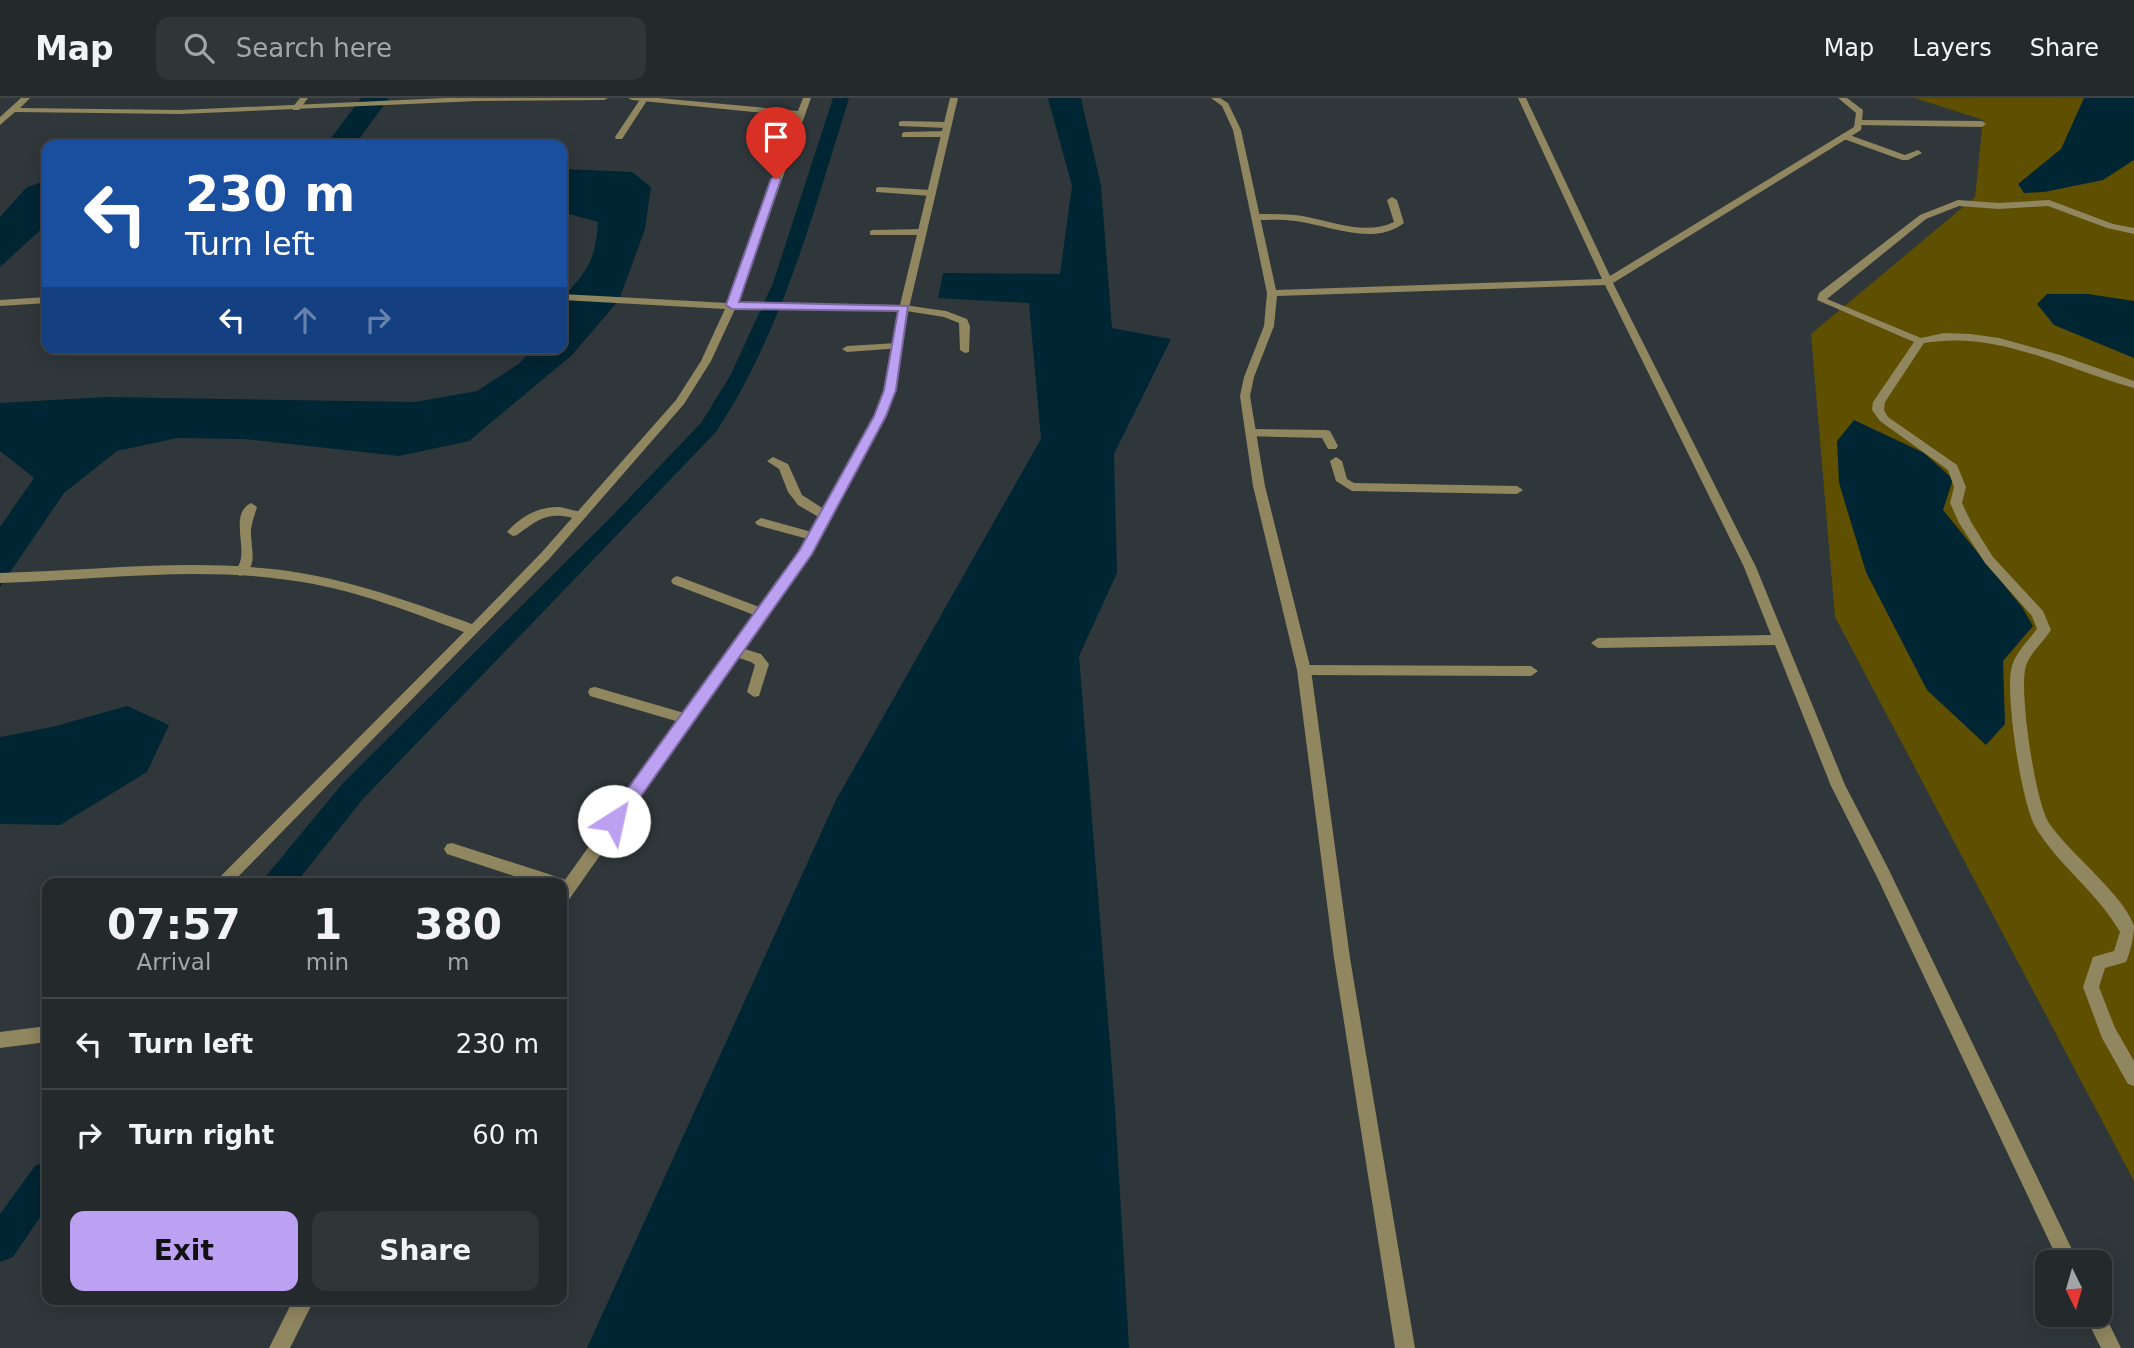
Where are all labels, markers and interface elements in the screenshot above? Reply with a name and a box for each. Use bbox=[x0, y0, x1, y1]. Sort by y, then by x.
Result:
search box bbox=[156, 17, 646, 80]
text: Map bbox=[35, 29, 114, 68]
icon: search bbox=[180, 29, 218, 67]
text: Search here bbox=[236, 33, 392, 63]
text: Map bbox=[1824, 34, 1874, 62]
text: Layers bbox=[1912, 34, 1992, 62]
text: Share bbox=[2030, 34, 2099, 62]
pin bbox=[746, 107, 806, 179]
icon: arrive bbox=[757, 118, 795, 156]
text: 230 m bbox=[185, 166, 355, 223]
icon: left bbox=[70, 168, 161, 259]
text: Turn left bbox=[185, 225, 315, 263]
icon: left bbox=[213, 301, 251, 339]
icon: ahead bbox=[286, 301, 324, 339]
icon: right bbox=[359, 301, 397, 339]
position arrow bbox=[577, 784, 651, 858]
text: 07:57 bbox=[107, 900, 241, 949]
text: 1 bbox=[313, 900, 342, 949]
text: 380 bbox=[414, 900, 502, 949]
text: Arrival bbox=[137, 949, 211, 975]
text: min bbox=[306, 949, 349, 975]
text: m bbox=[447, 949, 469, 975]
icon: left bbox=[70, 1025, 108, 1063]
text: Turn left bbox=[129, 1029, 253, 1059]
text: 230 m bbox=[456, 1029, 539, 1059]
icon: right bbox=[70, 1116, 108, 1154]
text: Turn right bbox=[129, 1120, 274, 1150]
text: 60 m bbox=[472, 1120, 539, 1150]
button: Exit bbox=[70, 1211, 298, 1291]
button: Share bbox=[312, 1211, 539, 1291]
north arrow bbox=[2035, 1250, 2112, 1326]
map controls bbox=[2035, 1250, 2112, 1327]

